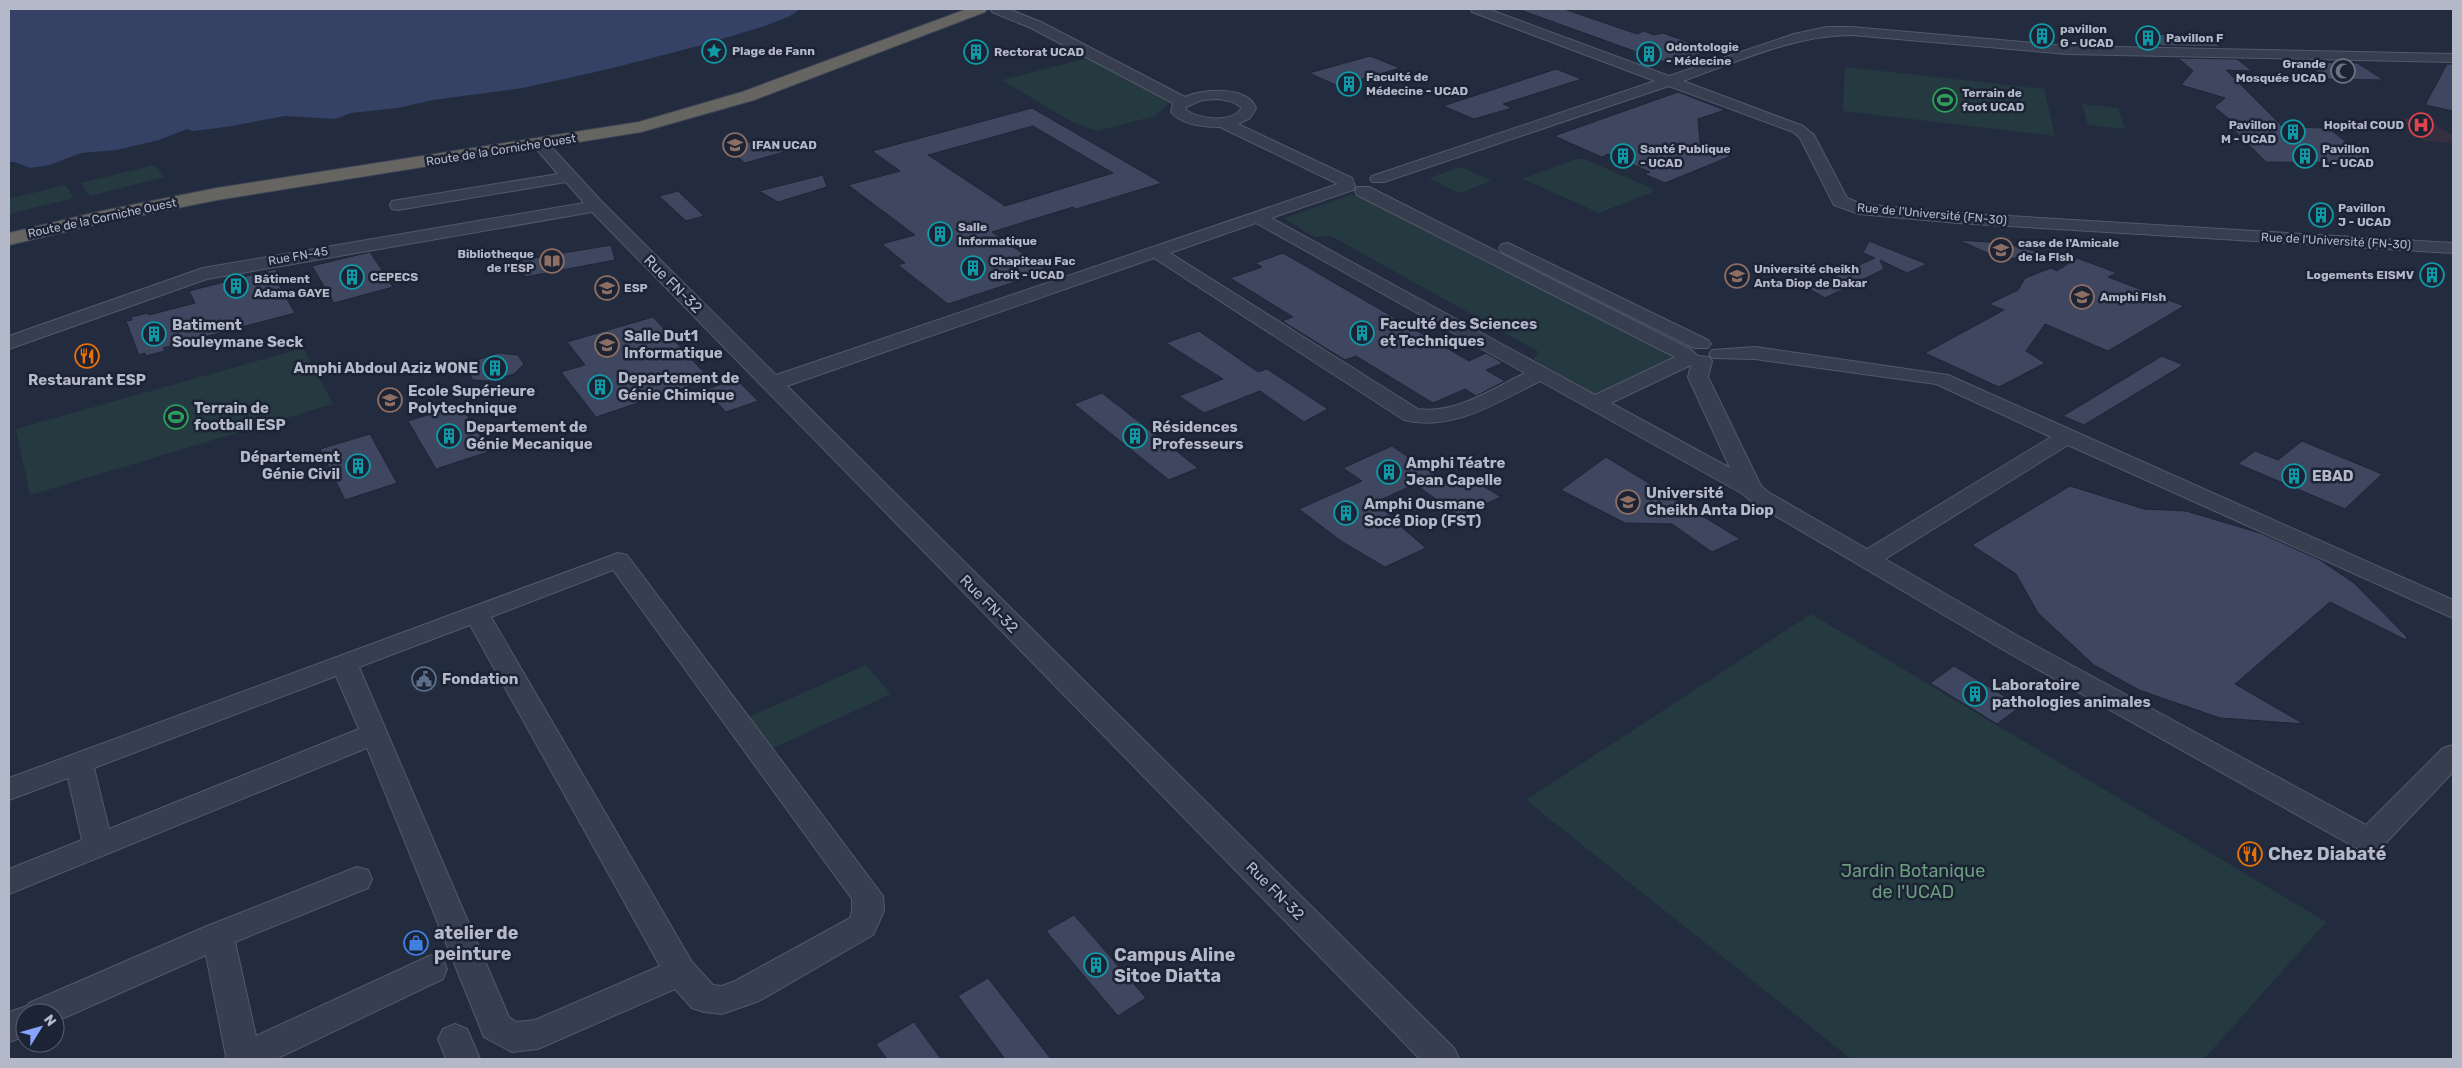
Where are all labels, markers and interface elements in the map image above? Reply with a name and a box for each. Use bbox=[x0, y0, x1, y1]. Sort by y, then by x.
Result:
place label: pavillon G - UCAD bbox=[2060, 22, 2114, 50]
building icon: pavillon G - UCAD bbox=[2029, 23, 2055, 49]
building icon: Pavillon F bbox=[2135, 25, 2161, 51]
place label: Pavillon F bbox=[2166, 31, 2223, 45]
place icon: Plage de Fann bbox=[701, 38, 727, 64]
building icon: Rectorat UCAD bbox=[963, 39, 989, 65]
place label: Odontologie - Médecine bbox=[1666, 40, 1739, 68]
building icon: Odontologie - Médecine bbox=[1636, 41, 1662, 67]
place label: Plage de Fann bbox=[732, 44, 815, 58]
place label: Rectorat UCAD bbox=[994, 45, 1084, 59]
place label: Grande Mosquée UCAD bbox=[2236, 57, 2326, 85]
mosque icon: Grande Mosquée UCAD bbox=[2330, 58, 2356, 84]
place label: Faculté de Médecine - UCAD bbox=[1366, 70, 1469, 98]
building icon: Faculté de Médecine - UCAD bbox=[1336, 71, 1362, 97]
place label: Terrain de foot UCAD bbox=[1962, 86, 2025, 114]
sports icon: Terrain de foot UCAD bbox=[1932, 87, 1958, 113]
hospital icon: Hopital COUD bbox=[2408, 112, 2434, 138]
place label: Pavillon M - UCAD bbox=[2221, 118, 2276, 146]
place label: Hopital COUD bbox=[2324, 118, 2404, 132]
building icon: Pavillon M - UCAD bbox=[2280, 119, 2306, 145]
street label: Route de la Corniche Ouest bbox=[425, 131, 577, 169]
school or university icon: IFAN UCAD bbox=[722, 132, 748, 158]
place label: IFAN UCAD bbox=[752, 138, 817, 152]
place label: Santé Publique - UCAD bbox=[1640, 142, 1731, 170]
place label: Pavillon L - UCAD bbox=[2322, 142, 2374, 170]
building icon: Santé Publique - UCAD bbox=[1610, 143, 1636, 169]
building icon: Pavillon L - UCAD bbox=[2292, 143, 2318, 169]
street label: Route de la Corniche Ouest bbox=[26, 195, 178, 241]
street label: Rue de l'Université (FN-30) bbox=[1857, 200, 2007, 228]
place label: Pavillon J - UCAD bbox=[2338, 201, 2391, 229]
building icon: Pavillon J - UCAD bbox=[2308, 202, 2334, 228]
place label: Salle Informatique bbox=[958, 220, 1037, 248]
building icon: Salle Informatique bbox=[927, 221, 953, 247]
street label: Rue de l'Université (FN-30) bbox=[2261, 230, 2411, 252]
place label: case de l'Amicale de la Flsh bbox=[2018, 236, 2119, 264]
school or university icon: case de l'Amicale de la Flsh bbox=[1988, 237, 2014, 263]
street label: Rue FN-45 bbox=[267, 244, 329, 268]
place label: Bibliotheque de l'ESP bbox=[457, 247, 534, 275]
library icon: Bibliotheque de l'ESP bbox=[539, 248, 565, 274]
street label: Rue FN-32 bbox=[640, 251, 706, 317]
place label: Chapiteau Fac droit - UCAD bbox=[990, 254, 1076, 282]
building icon: Chapiteau Fac droit - UCAD bbox=[960, 255, 986, 281]
place label: Université cheikh Anta Diop de Dakar bbox=[1754, 262, 1868, 290]
building icon: Logements EISMV bbox=[2419, 262, 2445, 288]
school or university icon: Université cheikh Anta Diop de Dakar bbox=[1724, 263, 1750, 289]
building icon: CEPECS bbox=[339, 264, 365, 290]
place label: Logements EISMV bbox=[2306, 268, 2415, 282]
place label: CEPECS bbox=[370, 270, 418, 284]
place label: Bâtiment Adama GAYE bbox=[254, 272, 330, 300]
building icon: Bâtiment Adama GAYE bbox=[223, 273, 249, 299]
school or university icon: ESP bbox=[594, 275, 620, 301]
place label: ESP bbox=[624, 281, 648, 295]
school or university icon: Amphi Flsh bbox=[2069, 284, 2095, 310]
place label: Amphi Flsh bbox=[2100, 290, 2166, 304]
place label: Faculté des Sciences et Techniques bbox=[1380, 315, 1537, 350]
place label: Batiment Souleymane Seck bbox=[172, 316, 304, 351]
building icon: Faculté des Sciences et Techniques bbox=[1349, 320, 1375, 346]
building icon: Batiment Souleymane Seck bbox=[141, 321, 167, 347]
place label: Salle Dut1 Informatique bbox=[624, 327, 723, 362]
school or university icon: Salle Dut1 Informatique bbox=[594, 332, 620, 358]
restaurant icon: Restaurant ESP bbox=[74, 343, 100, 369]
building icon: Amphi Abdoul Aziz WONE bbox=[482, 355, 508, 381]
place label: Amphi Abdoul Aziz WONE bbox=[294, 359, 478, 377]
place label: Departement de Génie Chimique bbox=[618, 369, 740, 404]
place label: Restaurant ESP bbox=[28, 371, 146, 389]
building icon: Departement de Génie Chimique bbox=[587, 374, 613, 400]
place label: Ecole Supérieure Polytechnique bbox=[408, 382, 535, 417]
school or university icon: Ecole Supérieure Polytechnique bbox=[377, 387, 403, 413]
place label: Terrain de football ESP bbox=[194, 399, 286, 434]
sports icon: Terrain de football ESP bbox=[163, 404, 189, 430]
place label: Departement de Génie Mecanique bbox=[466, 418, 593, 453]
place label: Résidences Professeurs bbox=[1152, 418, 1244, 453]
building icon: Departement de Génie Mecanique bbox=[436, 423, 462, 449]
building icon: Résidences Professeurs bbox=[1122, 423, 1148, 449]
place label: Département Génie Civil bbox=[240, 448, 340, 483]
building icon: Département Génie Civil bbox=[345, 453, 371, 479]
place label: Amphi Téatre Jean Capelle bbox=[1406, 454, 1505, 489]
building icon: Amphi Téatre Jean Capelle bbox=[1376, 459, 1402, 485]
building icon: EBAD bbox=[2281, 463, 2307, 489]
place label: EBAD bbox=[2312, 467, 2354, 485]
place label: Université Cheikh Anta Diop bbox=[1646, 484, 1774, 519]
school or university icon: Université Cheikh Anta Diop bbox=[1615, 489, 1641, 515]
place label: Amphi Ousmane Socé Diop (FST) bbox=[1364, 495, 1485, 530]
building icon: Amphi Ousmane Socé Diop (FST) bbox=[1333, 500, 1359, 526]
street label: Rue FN-32 bbox=[956, 571, 1022, 637]
public building icon: Fondation bbox=[411, 666, 437, 692]
place label: Fondation bbox=[442, 670, 518, 688]
place label: Laboratoire pathologies animales bbox=[1992, 676, 2151, 711]
building icon: Laboratoire pathologies animales bbox=[1962, 681, 1988, 707]
restaurant icon: Chez Diabaté bbox=[2237, 841, 2263, 867]
place label: Chez Diabaté bbox=[2268, 843, 2387, 865]
street label: Rue FN-32 bbox=[1242, 858, 1308, 924]
park label: Jardin Botanique de l'UCAD bbox=[1841, 860, 1985, 903]
place label: atelier de peinture bbox=[434, 922, 519, 965]
shop icon: atelier de peinture bbox=[403, 930, 429, 956]
place label: Campus Aline Sitoe Diatta bbox=[1114, 944, 1236, 987]
building icon: Campus Aline Sitoe Diatta bbox=[1083, 952, 1109, 978]
north arrow bbox=[15, 1003, 65, 1053]
text: N bbox=[40, 1011, 60, 1030]

